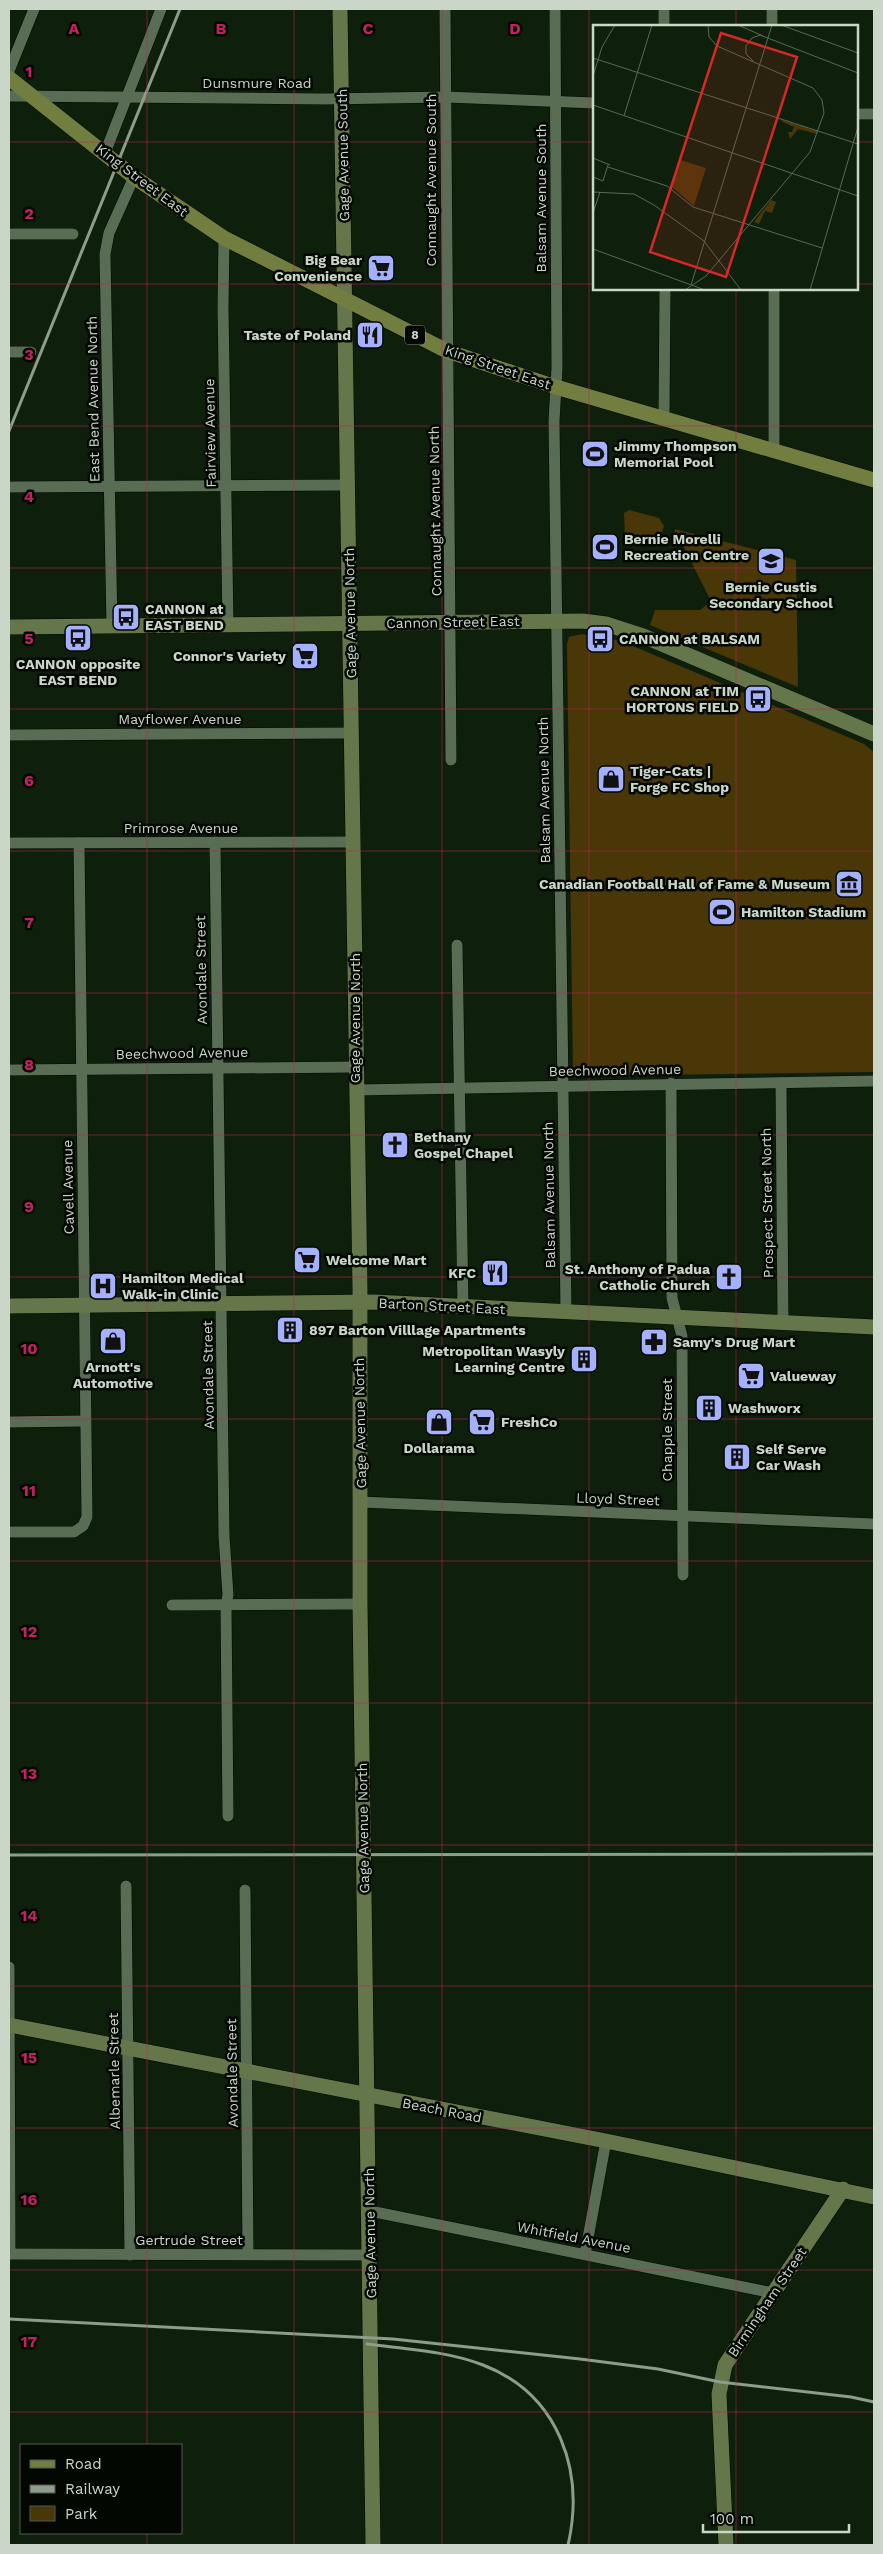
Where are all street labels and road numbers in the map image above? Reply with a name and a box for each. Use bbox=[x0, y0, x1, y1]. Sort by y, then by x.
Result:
street label: Dunsmure Road bbox=[202, 75, 312, 91]
street label: Gage Avenue South bbox=[334, 89, 352, 221]
street label: Connaught Avenue South bbox=[423, 94, 439, 266]
street label: Balsam Avenue South bbox=[533, 123, 549, 273]
street label: King Street East bbox=[93, 140, 191, 220]
street label: East Bend Avenue North bbox=[84, 316, 102, 482]
road number: 8 bbox=[405, 326, 425, 344]
street label: King Street East bbox=[443, 341, 553, 393]
street label: Fairview Avenue bbox=[201, 378, 219, 488]
street label: Connaught Avenue North bbox=[426, 426, 444, 596]
street label: Gage Avenue North bbox=[341, 548, 359, 678]
street label: Cannon Street East bbox=[386, 613, 520, 631]
street label: Mayflower Avenue bbox=[118, 711, 242, 727]
street label: Balsam Avenue North bbox=[535, 716, 553, 864]
street label: Primrose Avenue bbox=[124, 820, 238, 836]
street label: Avondale Street bbox=[192, 915, 210, 1025]
street label: Gage Avenue North bbox=[347, 953, 363, 1083]
street label: Beechwood Avenue bbox=[116, 1044, 248, 1062]
street label: Beechwood Avenue bbox=[549, 1061, 681, 1079]
street label: Balsam Avenue North bbox=[540, 1121, 558, 1269]
street label: Prospect Street North bbox=[758, 1128, 776, 1278]
street label: Cavell Avenue bbox=[59, 1140, 77, 1234]
street label: Barton Street East bbox=[378, 1295, 506, 1317]
street label: Avondale Street bbox=[199, 1320, 217, 1430]
street label: Gage Avenue North bbox=[351, 1358, 369, 1488]
street label: Chapple Street bbox=[659, 1378, 675, 1482]
street label: Lloyd Street bbox=[576, 1490, 660, 1508]
street label: Gage Avenue North bbox=[354, 1763, 372, 1893]
street label: Albemarle Street bbox=[105, 2012, 123, 2129]
street label: Avondale Street bbox=[223, 2018, 241, 2128]
street label: Beach Road bbox=[401, 2094, 483, 2126]
street label: Gage Avenue North bbox=[361, 2168, 379, 2298]
street label: Whitfield Avenue bbox=[516, 2218, 632, 2256]
street label: Gertrude Street bbox=[135, 2232, 243, 2248]
street label: Birmingham Street bbox=[724, 2244, 810, 2360]

